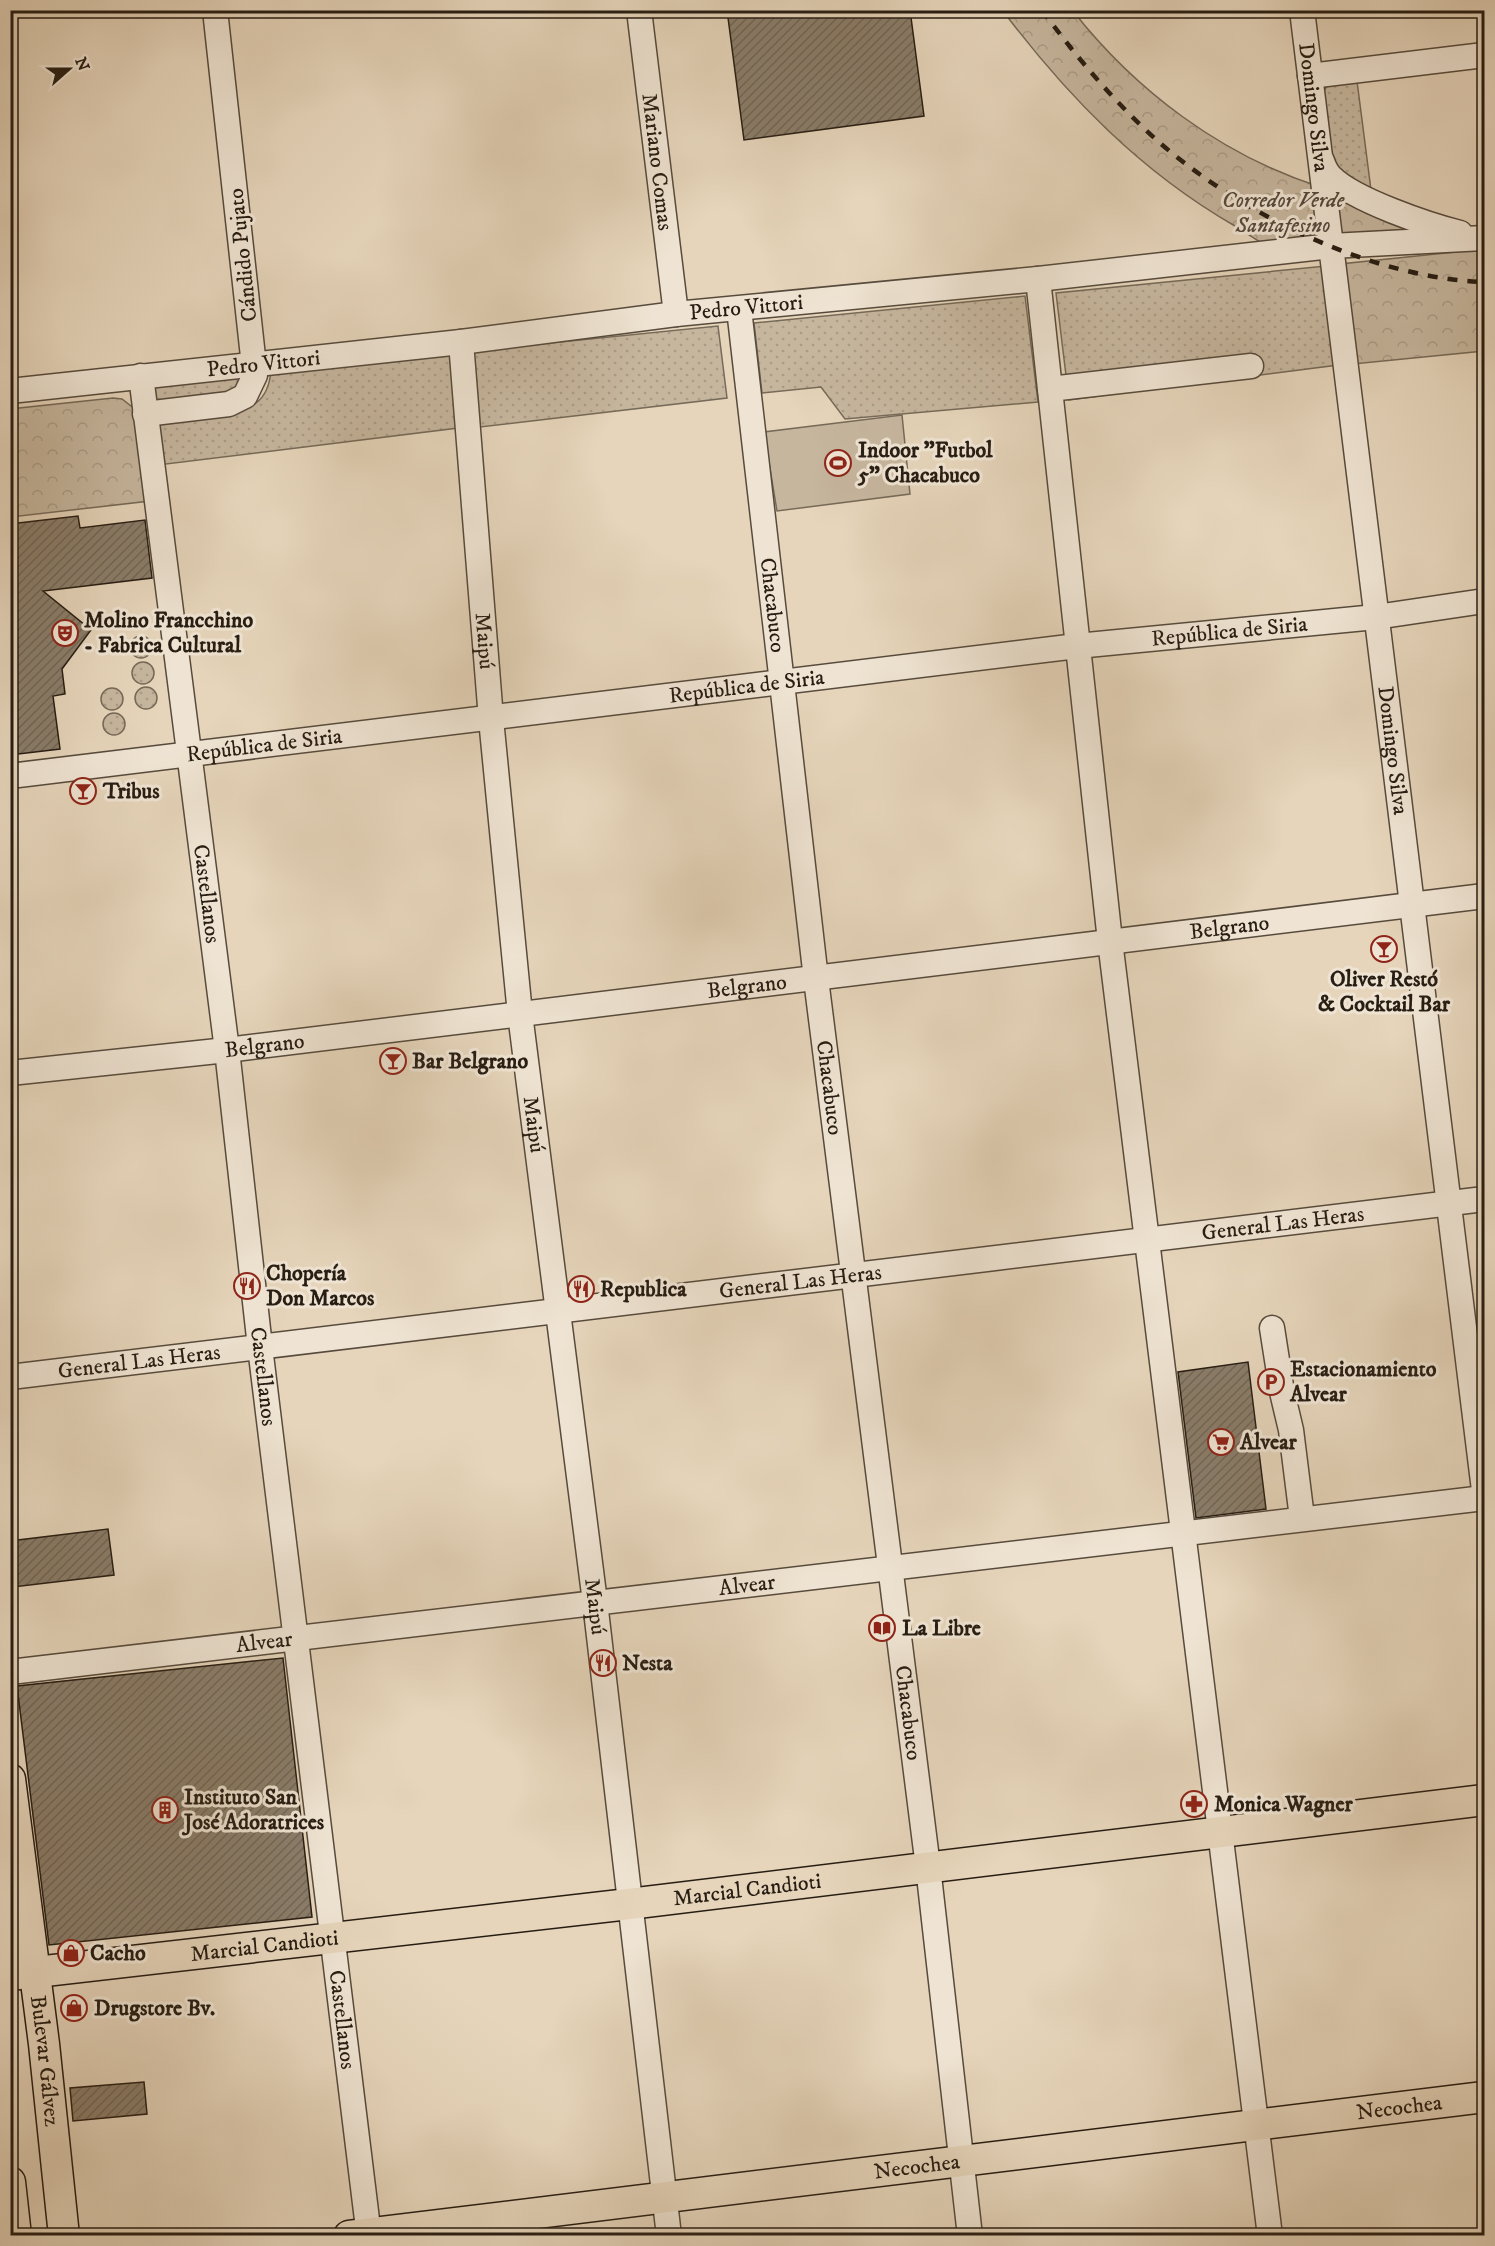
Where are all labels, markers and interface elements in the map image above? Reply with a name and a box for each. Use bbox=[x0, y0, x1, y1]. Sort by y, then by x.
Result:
north arrow bbox=[39, 39, 99, 99]
street label: Domingo Silva bbox=[1293, 41, 1335, 174]
text: N bbox=[70, 54, 94, 74]
street label: Mariano Comas bbox=[636, 92, 679, 232]
street label: Cándido Pujato bbox=[223, 187, 263, 323]
park label: Corredor Verde Santafesino bbox=[1222, 187, 1345, 239]
street label: Pedro Vittori bbox=[688, 288, 804, 326]
street label: Pedro Vittori bbox=[205, 344, 322, 383]
place label: Indoor "Futbol 5" Chacabuco bbox=[857, 437, 993, 489]
sports icon: Indoor "Futbol 5" Chacabuco bbox=[823, 448, 853, 478]
street label: Chacabuco bbox=[754, 556, 792, 654]
place label: Molino Francchino - Fabrica Cultural bbox=[84, 607, 253, 659]
street label: República de Siria bbox=[1150, 610, 1309, 652]
street label: Maipú bbox=[469, 612, 501, 670]
theatre icon: Molino Francchino - Fabrica Cultural bbox=[50, 618, 80, 648]
street label: República de Siria bbox=[667, 663, 827, 709]
street label: Domingo Silva bbox=[1372, 684, 1414, 817]
street label: República de Siria bbox=[185, 722, 344, 768]
bar icon: Tribus bbox=[68, 776, 98, 806]
place label: Tribus bbox=[102, 778, 160, 805]
street label: Castellanos bbox=[187, 843, 227, 945]
street label: Belgrano bbox=[1188, 909, 1271, 945]
bar icon: Oliver Restó & Cocktail Bar bbox=[1369, 934, 1399, 964]
place label: Oliver Restó & Cocktail Bar bbox=[1318, 966, 1451, 1018]
street label: Belgrano bbox=[706, 968, 788, 1005]
street label: Belgrano bbox=[223, 1027, 306, 1064]
street label: Chacabuco bbox=[810, 1039, 849, 1137]
bar icon: Bar Belgrano bbox=[378, 1046, 408, 1076]
place label: Bar Belgrano bbox=[412, 1048, 528, 1075]
street label: Maipú bbox=[517, 1095, 551, 1154]
street label: General Las Heras bbox=[1200, 1200, 1365, 1246]
street label: General Las Heras bbox=[718, 1258, 883, 1305]
place label: Chopería Don Marcos bbox=[266, 1260, 375, 1312]
restaurant icon: Chopería Don Marcos bbox=[232, 1271, 262, 1301]
restaurant icon: Republica bbox=[566, 1274, 596, 1304]
place label: Republica bbox=[600, 1276, 687, 1303]
street label: Castellanos bbox=[244, 1326, 283, 1428]
street label: General Las Heras bbox=[56, 1338, 222, 1385]
place label: Estacionamiento Alvear bbox=[1289, 1356, 1437, 1408]
parking icon: Estacionamiento Alvear bbox=[1256, 1367, 1286, 1397]
supermarket icon: Alvear bbox=[1206, 1427, 1236, 1457]
place label: Alvear bbox=[1239, 1429, 1298, 1456]
street label: Alvear bbox=[717, 1568, 777, 1602]
street label: Maipú bbox=[579, 1577, 612, 1636]
library icon: La Libre bbox=[867, 1613, 897, 1643]
place label: La Libre bbox=[902, 1615, 981, 1642]
street label: Alvear bbox=[234, 1625, 295, 1659]
restaurant icon: Nesta bbox=[588, 1648, 618, 1678]
place label: Nesta bbox=[622, 1650, 673, 1677]
street label: Chacabuco bbox=[889, 1664, 928, 1762]
place label: Instituto San José Adoratrices bbox=[181, 1784, 325, 1836]
pharmacy icon: Monica Wagner bbox=[1179, 1789, 1209, 1819]
place label: Monica Wagner bbox=[1214, 1791, 1354, 1818]
building icon: Instituto San José Adoratrices bbox=[150, 1795, 180, 1825]
street label: Marcial Candioti bbox=[672, 1867, 823, 1912]
street label: Marcial Candioti bbox=[189, 1924, 340, 1968]
shop icon: Cacho bbox=[56, 1938, 86, 1968]
place label: Cacho bbox=[90, 1940, 146, 1967]
street label: Castellanos bbox=[323, 1969, 362, 2071]
shop icon: Drugstore Bv. bbox=[59, 1993, 89, 2023]
street label: Bulevar Gálvez bbox=[24, 1994, 66, 2128]
place label: Drugstore Bv. bbox=[94, 1995, 215, 2022]
street label: Necochea bbox=[1355, 2089, 1444, 2126]
street label: Necochea bbox=[872, 2148, 962, 2185]

